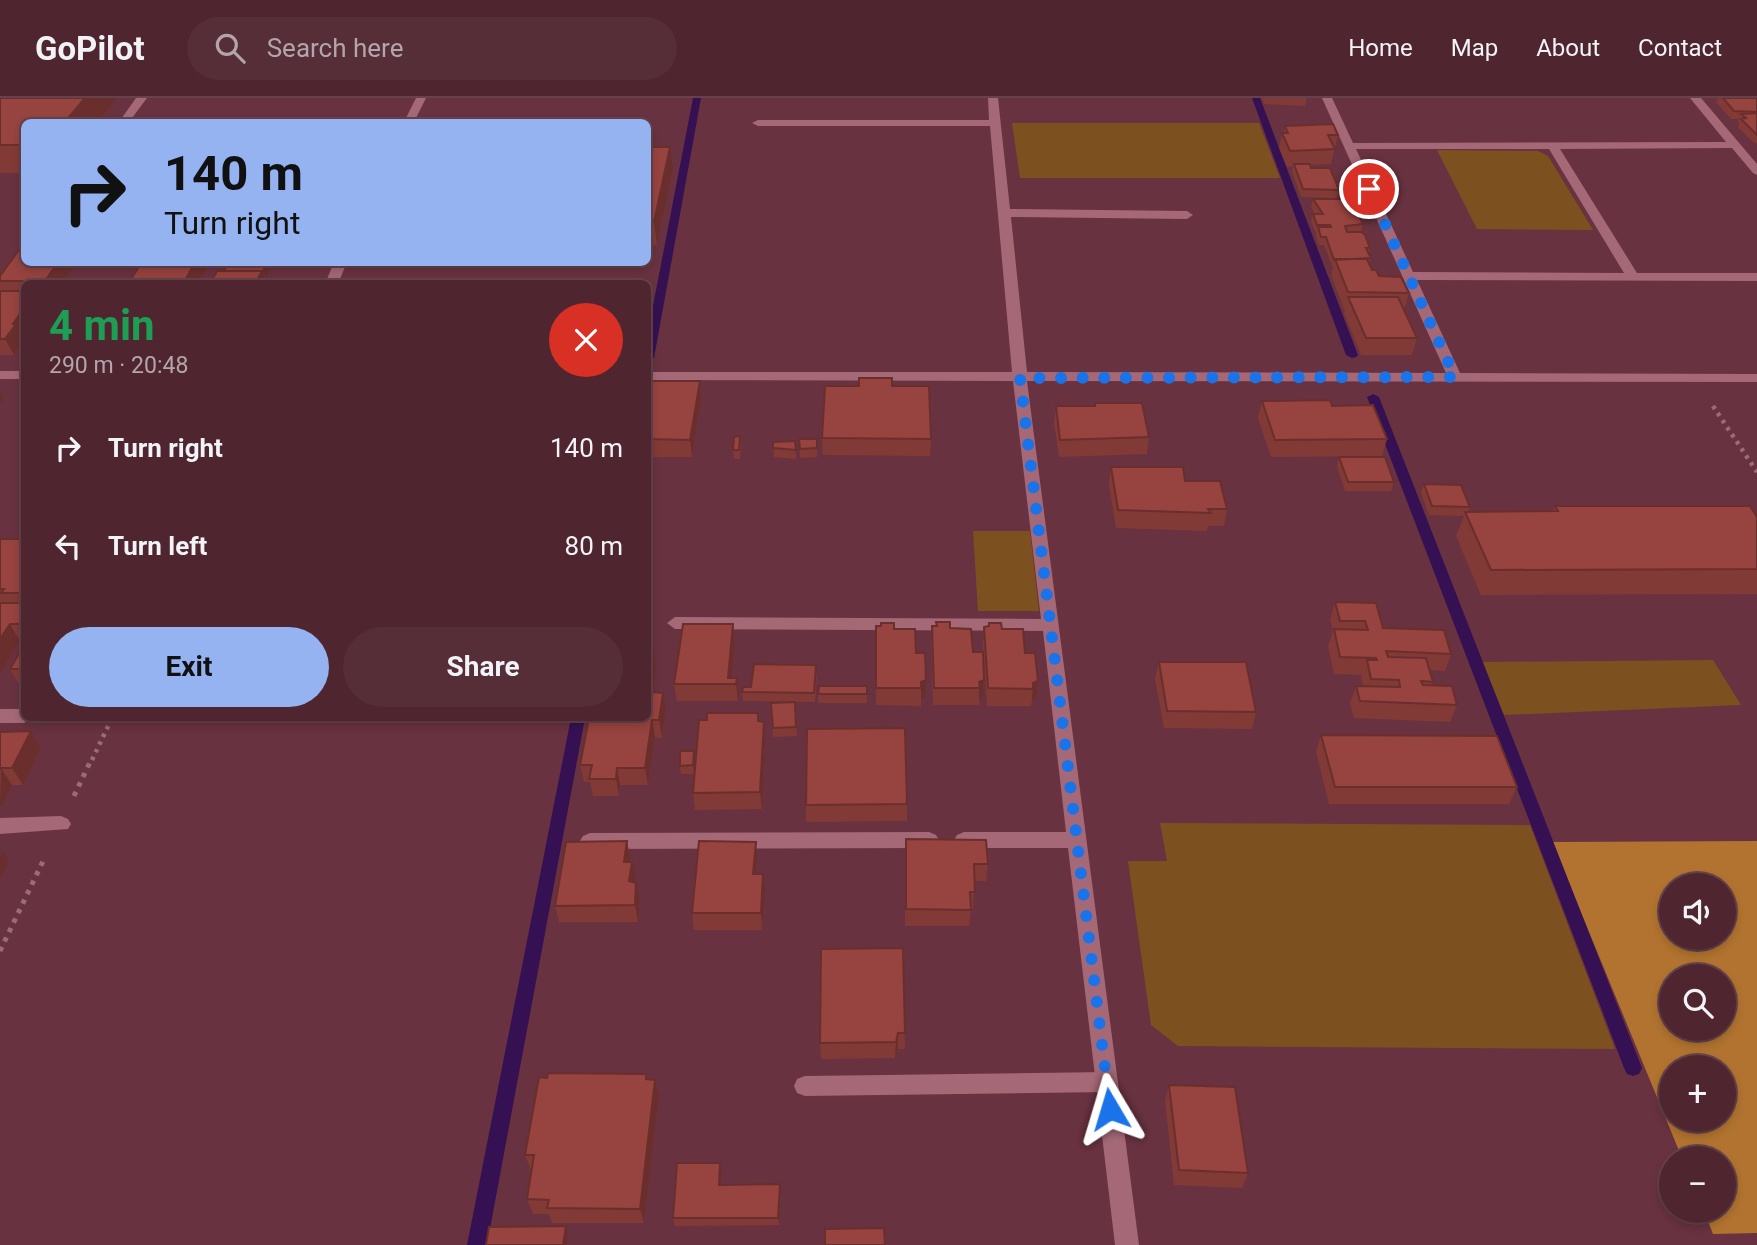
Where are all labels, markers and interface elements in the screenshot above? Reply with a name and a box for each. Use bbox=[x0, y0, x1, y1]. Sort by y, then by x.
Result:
search box bbox=[187, 17, 677, 80]
text: GoPilot bbox=[35, 29, 145, 68]
icon: search bbox=[211, 29, 249, 67]
text: Search here bbox=[267, 33, 403, 63]
text: Home bbox=[1348, 34, 1413, 62]
text: Map bbox=[1451, 34, 1498, 62]
text: About bbox=[1536, 34, 1600, 62]
text: Contact bbox=[1638, 34, 1722, 62]
text: 140 m bbox=[164, 145, 303, 202]
icon: right bbox=[49, 147, 140, 238]
pin bbox=[1339, 159, 1399, 219]
icon: arrive bbox=[1350, 170, 1388, 208]
text: Turn right bbox=[164, 204, 300, 242]
text: 4 min bbox=[49, 301, 155, 350]
button: close bbox=[549, 303, 623, 377]
text: 290 m · 20:48 bbox=[49, 352, 188, 379]
icon: right bbox=[49, 429, 87, 467]
text: Turn right bbox=[108, 433, 223, 463]
text: 140 m bbox=[550, 433, 623, 463]
icon: left bbox=[49, 527, 87, 565]
text: Turn left bbox=[108, 531, 207, 561]
text: 80 m bbox=[565, 531, 623, 561]
button: Exit bbox=[49, 627, 329, 707]
button: Share bbox=[343, 627, 623, 707]
map controls bbox=[1659, 873, 1736, 1223]
button: sound bbox=[1659, 873, 1736, 950]
button: search bbox=[1659, 964, 1736, 1041]
button: + bbox=[1659, 1055, 1736, 1132]
position arrow bbox=[1073, 1072, 1147, 1146]
button: − bbox=[1659, 1146, 1736, 1223]

